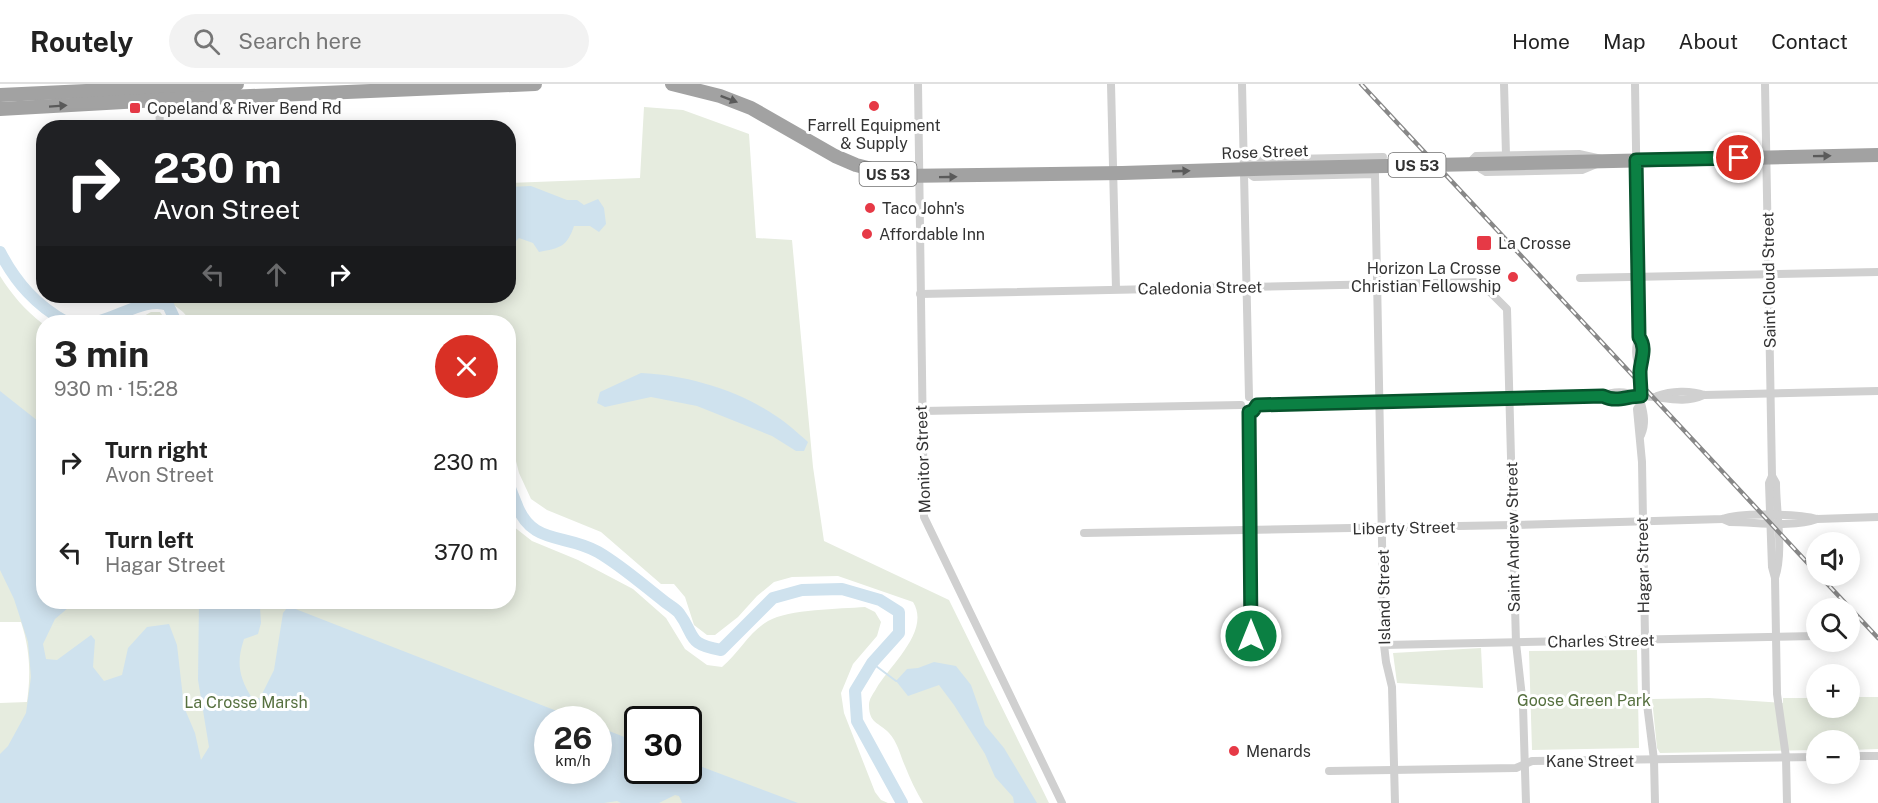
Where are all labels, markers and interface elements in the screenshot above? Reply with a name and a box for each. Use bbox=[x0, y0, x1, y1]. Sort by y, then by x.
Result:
search box bbox=[169, 14, 589, 68]
text: Routely bbox=[30, 25, 133, 58]
icon: search bbox=[190, 25, 223, 58]
text: Search here bbox=[238, 28, 362, 54]
text: Home bbox=[1512, 29, 1570, 54]
text: Map bbox=[1603, 29, 1646, 54]
text: About bbox=[1679, 29, 1738, 54]
text: Contact bbox=[1771, 29, 1848, 54]
one-way arrow bbox=[720, 94, 738, 104]
place label: Copeland & River Bend Rd bbox=[147, 99, 342, 118]
marker: Farrell Equipment & Supply bbox=[867, 99, 881, 113]
one-way arrow bbox=[49, 101, 68, 111]
marker: Copeland & River Bend Rd bbox=[128, 101, 142, 115]
place label: Farrell Equipment & Supply bbox=[807, 116, 941, 153]
pin bbox=[1713, 132, 1764, 183]
street label: Rose Street bbox=[1221, 141, 1309, 163]
icon: arrive bbox=[1722, 141, 1755, 174]
text: 230 m bbox=[153, 143, 282, 192]
icon: right bbox=[54, 144, 132, 222]
one-way arrow bbox=[1813, 151, 1832, 161]
road number: US 53 bbox=[1388, 153, 1446, 177]
road number: US 53 bbox=[860, 162, 916, 186]
one-way arrow bbox=[1171, 167, 1190, 176]
one-way arrow bbox=[938, 172, 957, 181]
text: Avon Street bbox=[153, 193, 300, 225]
place label: Taco John's bbox=[882, 199, 965, 218]
marker: Taco John's bbox=[863, 201, 877, 215]
street label: Saint Cloud Street bbox=[1758, 212, 1780, 348]
place label: Affordable Inn bbox=[879, 225, 985, 244]
marker: Affordable Inn bbox=[860, 227, 874, 241]
marker: La Crosse bbox=[1475, 234, 1493, 252]
place label: La Crosse bbox=[1498, 234, 1571, 253]
icon: left bbox=[197, 258, 230, 291]
icon: ahead bbox=[260, 258, 293, 291]
icon: right bbox=[323, 258, 356, 291]
place label: Horizon La Crosse Christian Fellowship bbox=[1351, 259, 1501, 296]
marker: Horizon La Crosse Christian Fellowship bbox=[1506, 270, 1520, 284]
street label: Caledonia Street bbox=[1138, 277, 1262, 299]
text: 3 min bbox=[54, 333, 149, 375]
button: close bbox=[435, 335, 498, 398]
text: 930 m · 15:28 bbox=[54, 377, 178, 401]
street label: Monitor Street bbox=[912, 405, 934, 513]
text: Turn right bbox=[105, 437, 208, 463]
icon: right bbox=[54, 446, 87, 479]
text: 230 m bbox=[433, 449, 498, 475]
street label: Saint Andrew Street bbox=[1502, 461, 1524, 613]
text: Avon Street bbox=[105, 463, 214, 487]
street label: Hagar Street bbox=[1633, 517, 1653, 613]
street label: Liberty Street bbox=[1352, 518, 1456, 538]
text: Turn left bbox=[105, 527, 194, 553]
map controls bbox=[1806, 532, 1860, 784]
button: sound bbox=[1806, 532, 1860, 586]
icon: left bbox=[54, 536, 87, 569]
text: 370 m bbox=[434, 539, 498, 565]
street label: Island Street bbox=[1374, 549, 1394, 645]
text: Hagar Street bbox=[105, 553, 226, 577]
button: search bbox=[1806, 598, 1860, 652]
position arrow bbox=[1219, 604, 1283, 668]
street label: Charles Street bbox=[1547, 631, 1655, 651]
button: + bbox=[1806, 664, 1860, 718]
park label: Goose Green Park bbox=[1517, 691, 1651, 710]
park label: La Crosse Marsh bbox=[184, 693, 308, 712]
speed limit sign: 30 bbox=[624, 706, 702, 784]
text: 26 bbox=[554, 720, 592, 756]
button: − bbox=[1806, 730, 1860, 784]
place label: Menards bbox=[1246, 742, 1311, 761]
marker: Menards bbox=[1227, 744, 1241, 758]
text: km/h bbox=[555, 752, 591, 769]
street label: Kane Street bbox=[1546, 752, 1634, 771]

